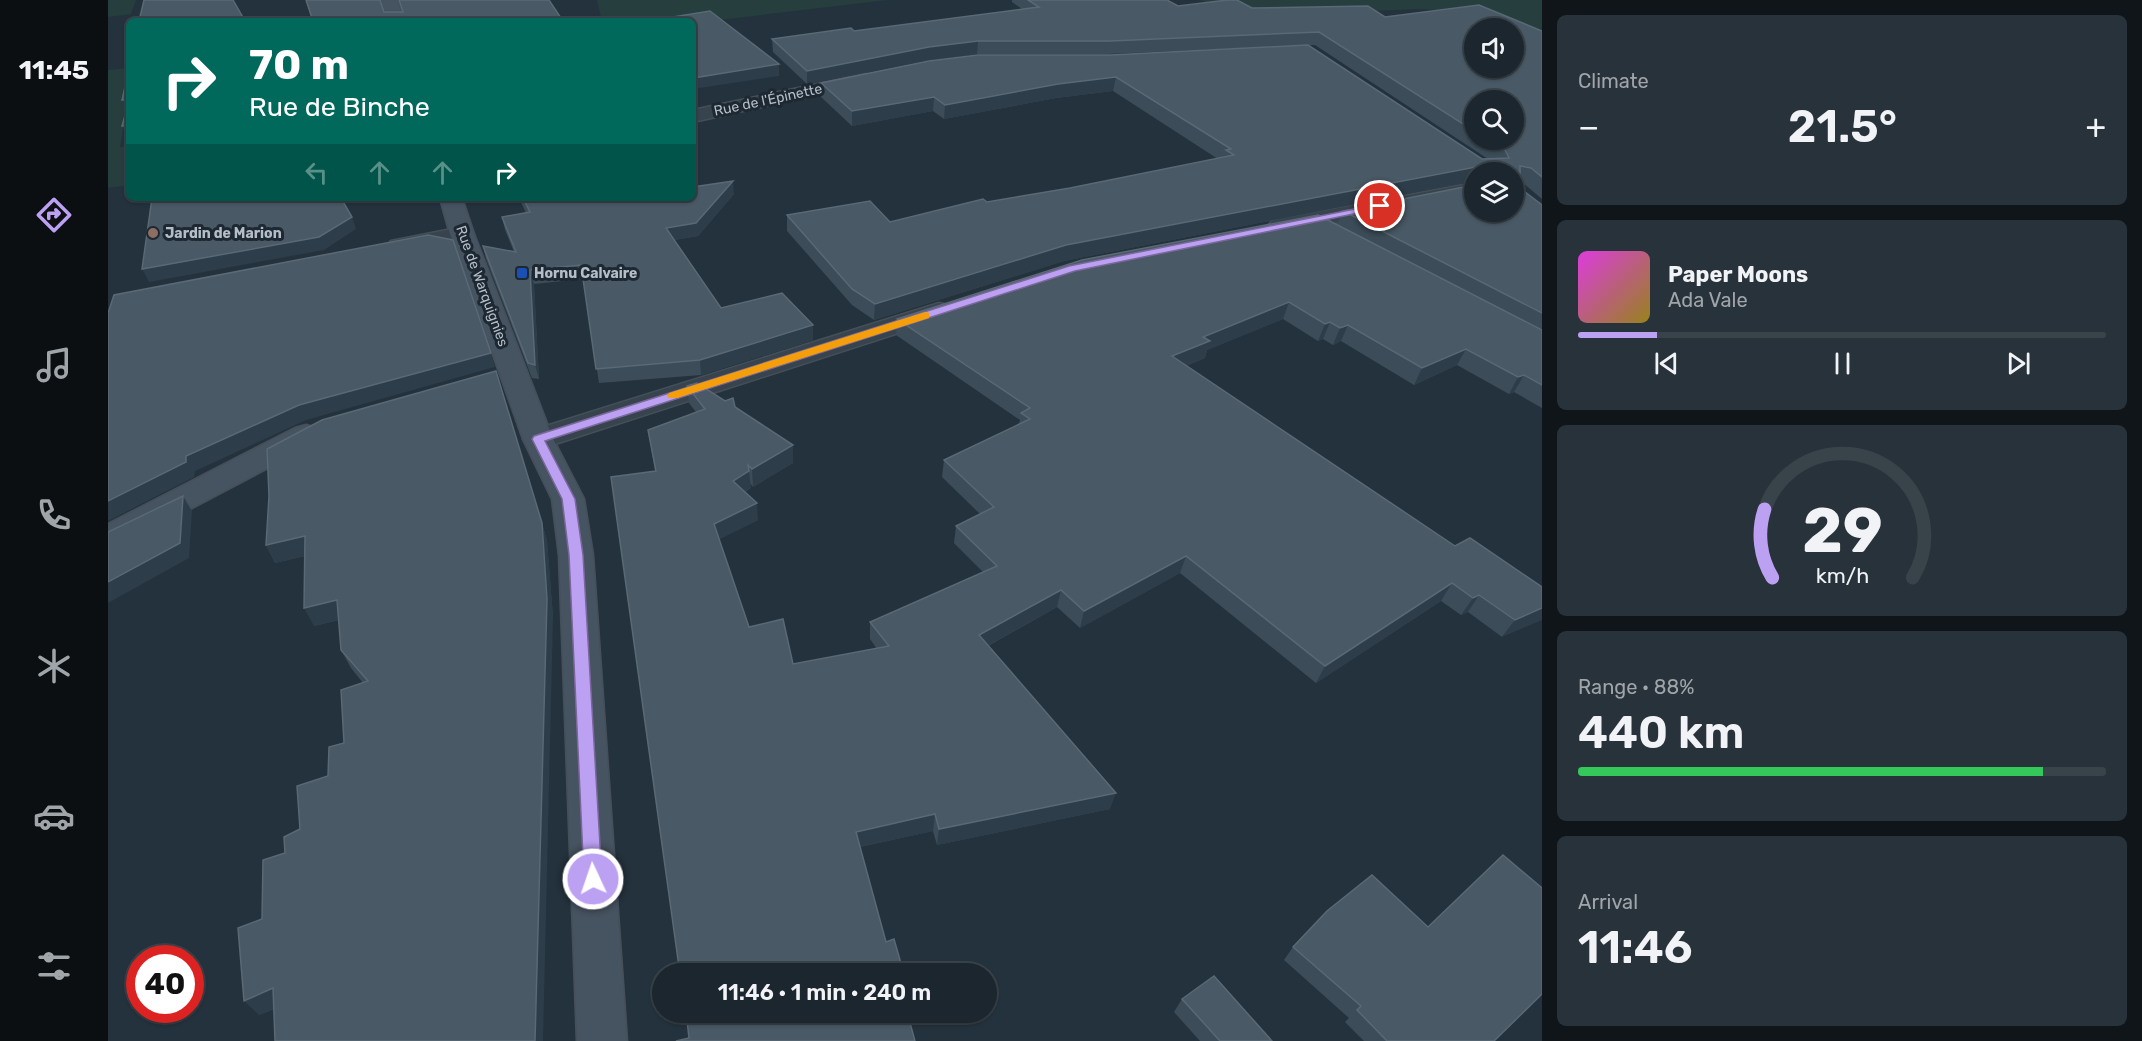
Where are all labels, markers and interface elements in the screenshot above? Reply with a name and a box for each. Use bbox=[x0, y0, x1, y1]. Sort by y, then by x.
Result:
map controls bbox=[1464, 18, 1524, 222]
button: sound bbox=[1464, 18, 1524, 78]
text: 70 m bbox=[249, 40, 349, 90]
icon: right bbox=[150, 42, 228, 120]
text: 11:45 bbox=[19, 54, 89, 86]
text: Climate bbox=[1578, 69, 1649, 93]
street label: Rue de l'Épinette bbox=[712, 79, 824, 120]
button: search bbox=[1464, 90, 1524, 150]
text: Rue de Binche bbox=[249, 91, 430, 123]
text: 21.5° bbox=[1788, 100, 1897, 153]
text: − bbox=[1578, 107, 1599, 146]
text: + bbox=[2085, 107, 2106, 146]
icon: left bbox=[300, 156, 333, 189]
icon: ahead bbox=[363, 156, 396, 189]
icon: ahead bbox=[426, 156, 459, 189]
icon: right bbox=[489, 156, 522, 189]
button: layers bbox=[1464, 162, 1524, 222]
pin bbox=[1354, 180, 1405, 231]
icon: arrive bbox=[1363, 189, 1396, 222]
icon: directions bbox=[33, 194, 75, 236]
street label: Rue de Warquignies bbox=[452, 223, 512, 349]
place label: Jardin de Marion bbox=[165, 225, 282, 242]
marker: Jardin de Marion bbox=[146, 226, 160, 240]
text: Paper Moons bbox=[1668, 261, 1808, 288]
place label: Hornu Calvaire bbox=[534, 265, 637, 282]
marker: Hornu Calvaire bbox=[515, 266, 529, 280]
text: Ada Vale bbox=[1668, 288, 1748, 312]
icon: music bbox=[33, 344, 75, 386]
icon: previous bbox=[1650, 347, 1683, 380]
icon: pause bbox=[1826, 347, 1859, 380]
icon: next bbox=[2002, 347, 2035, 380]
icon: phone bbox=[33, 494, 75, 536]
text: 29 bbox=[1802, 494, 1882, 568]
text: km/h bbox=[1815, 563, 1869, 588]
icon: climate bbox=[33, 645, 75, 687]
text: Range · 88% bbox=[1578, 675, 1694, 699]
text: 440 km bbox=[1578, 706, 1744, 759]
icon: car bbox=[33, 795, 75, 837]
position arrow bbox=[561, 847, 625, 911]
text: Arrival bbox=[1578, 890, 1638, 914]
text: 11:46 bbox=[1578, 921, 1693, 974]
icon: filters bbox=[33, 945, 75, 987]
speed limit sign: 40 bbox=[126, 945, 204, 1023]
text: 11:46 · 1 min · 240 m bbox=[718, 979, 931, 1006]

